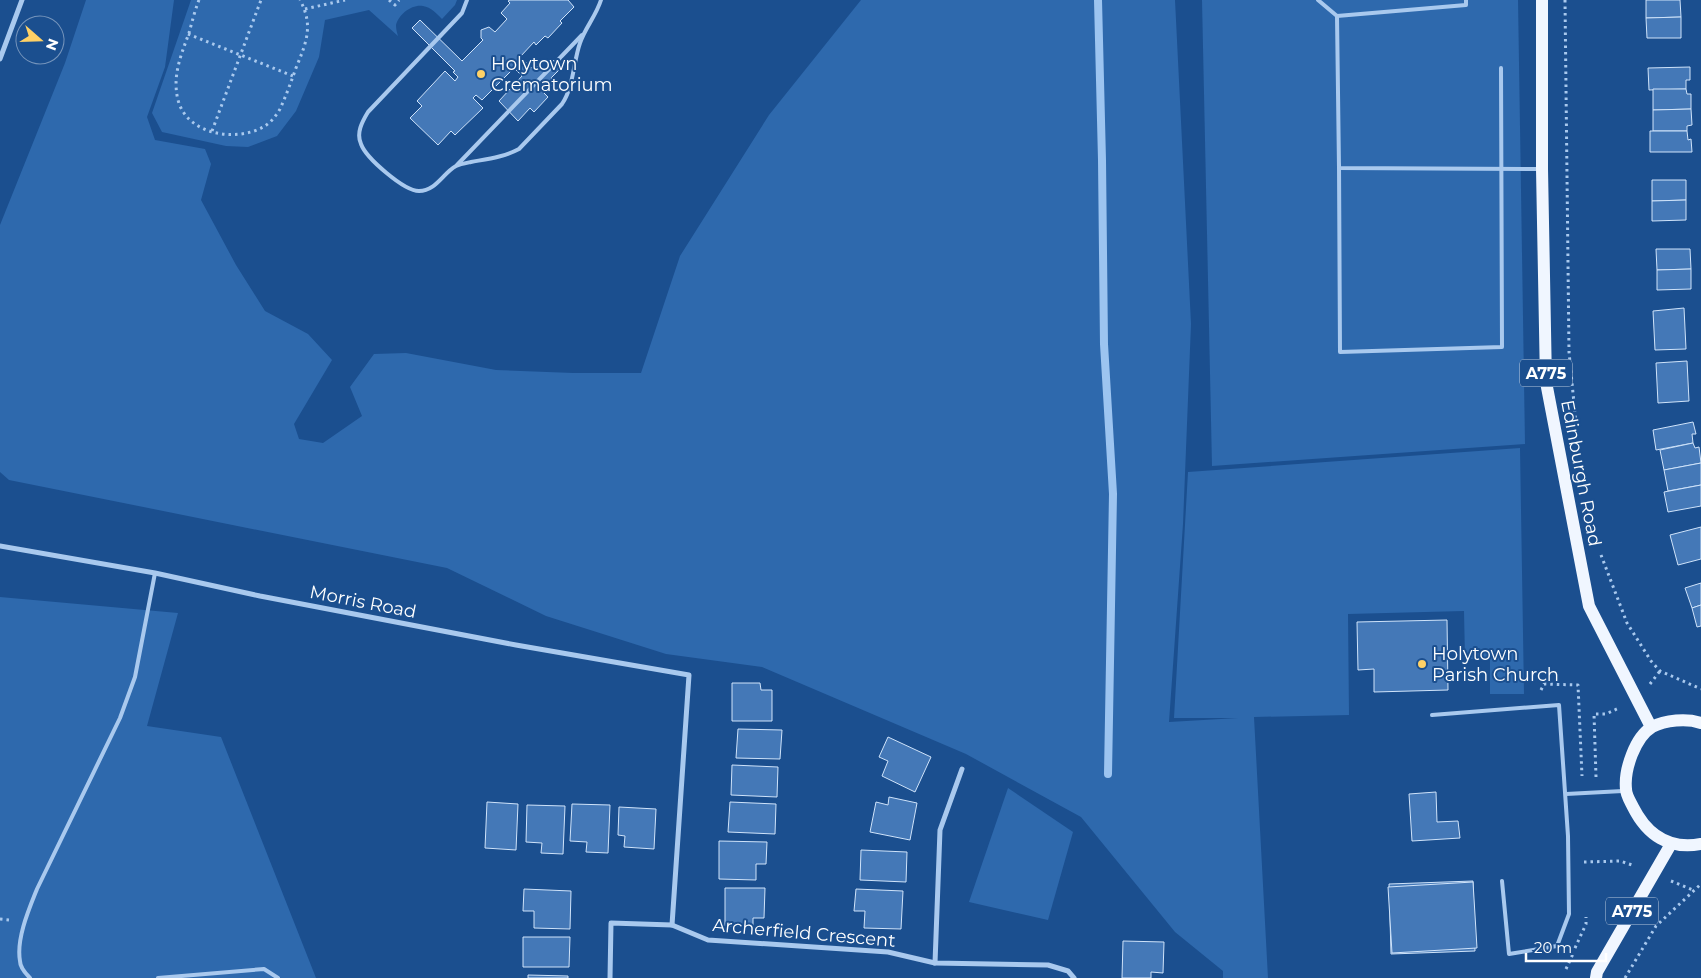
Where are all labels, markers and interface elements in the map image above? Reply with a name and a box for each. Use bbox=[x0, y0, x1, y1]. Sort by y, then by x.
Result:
north arrow bbox=[15, 15, 65, 65]
text: N bbox=[42, 36, 63, 53]
place label: Holytown Crematorium bbox=[491, 53, 613, 96]
marker: Holytown Crematorium bbox=[475, 68, 487, 80]
road number: A775 bbox=[1520, 359, 1572, 386]
street label: Edinburgh Road bbox=[1556, 398, 1606, 548]
street label: Morris Road bbox=[308, 581, 418, 623]
place label: Holytown Parish Church bbox=[1432, 643, 1559, 686]
marker: Holytown Parish Church bbox=[1416, 658, 1428, 670]
road number: A775 bbox=[1606, 898, 1658, 924]
street label: Archerfield Crescent bbox=[712, 914, 896, 952]
scale bar bbox=[1526, 930, 1606, 962]
text: 20 m bbox=[1534, 938, 1572, 957]

